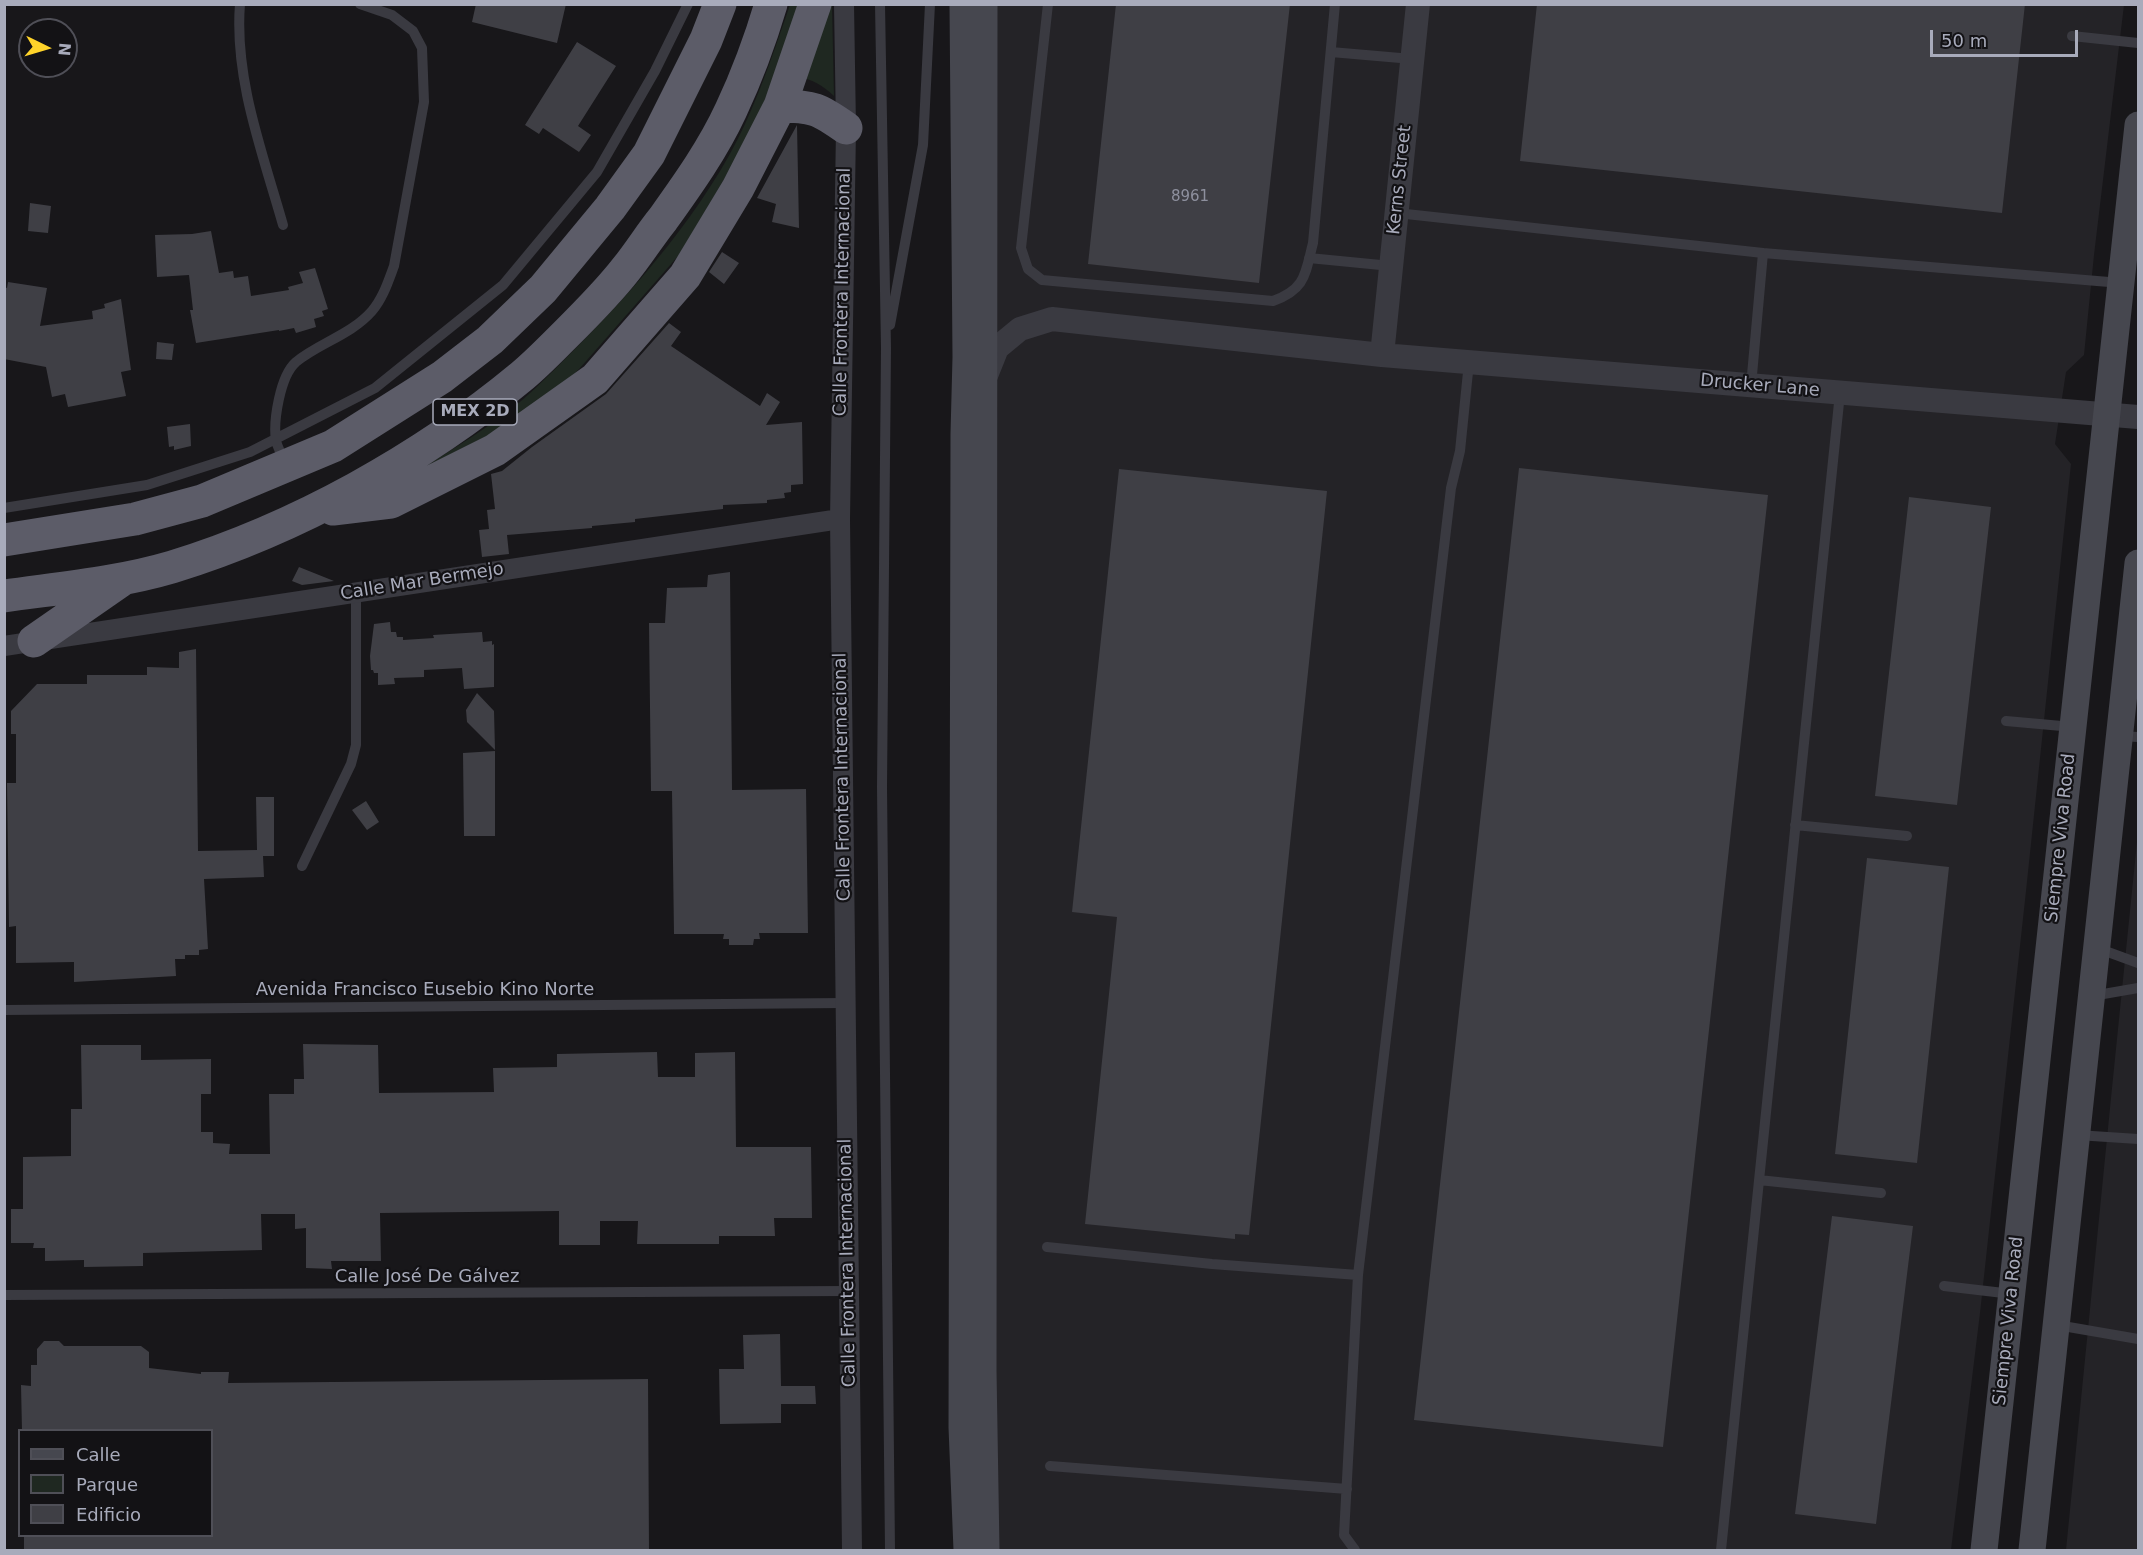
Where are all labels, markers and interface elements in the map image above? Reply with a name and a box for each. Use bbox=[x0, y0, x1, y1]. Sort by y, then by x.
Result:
north arrow bbox=[18, 18, 78, 78]
scale bar bbox=[1933, 18, 2082, 56]
text: 50 m bbox=[1941, 30, 1987, 51]
text: N bbox=[54, 42, 74, 57]
street label: Kerns Street bbox=[1383, 124, 1417, 236]
street label: Calle Frontera Internacional bbox=[830, 167, 856, 417]
house number: 8961 bbox=[1171, 188, 1209, 206]
street label: Drucker Lane bbox=[1699, 370, 1821, 402]
road number: MEX 2D bbox=[433, 399, 517, 425]
street label: Calle Mar Bermejo bbox=[339, 558, 505, 606]
street label: Calle Frontera Internacional bbox=[830, 652, 856, 902]
street label: Siempre Viva Road bbox=[2041, 752, 2081, 924]
street label: Avenida Francisco Eusebio Kino Norte bbox=[256, 979, 594, 1001]
street label: Calle Frontera Internacional bbox=[835, 1138, 861, 1388]
street label: Siempre Viva Road bbox=[1989, 1235, 2029, 1407]
street label: Calle José De Gálvez bbox=[335, 1266, 519, 1288]
legend bbox=[18, 1429, 213, 1537]
text: Calle bbox=[76, 1444, 121, 1465]
text: Parque bbox=[76, 1474, 138, 1495]
text: Edificio bbox=[76, 1504, 141, 1525]

